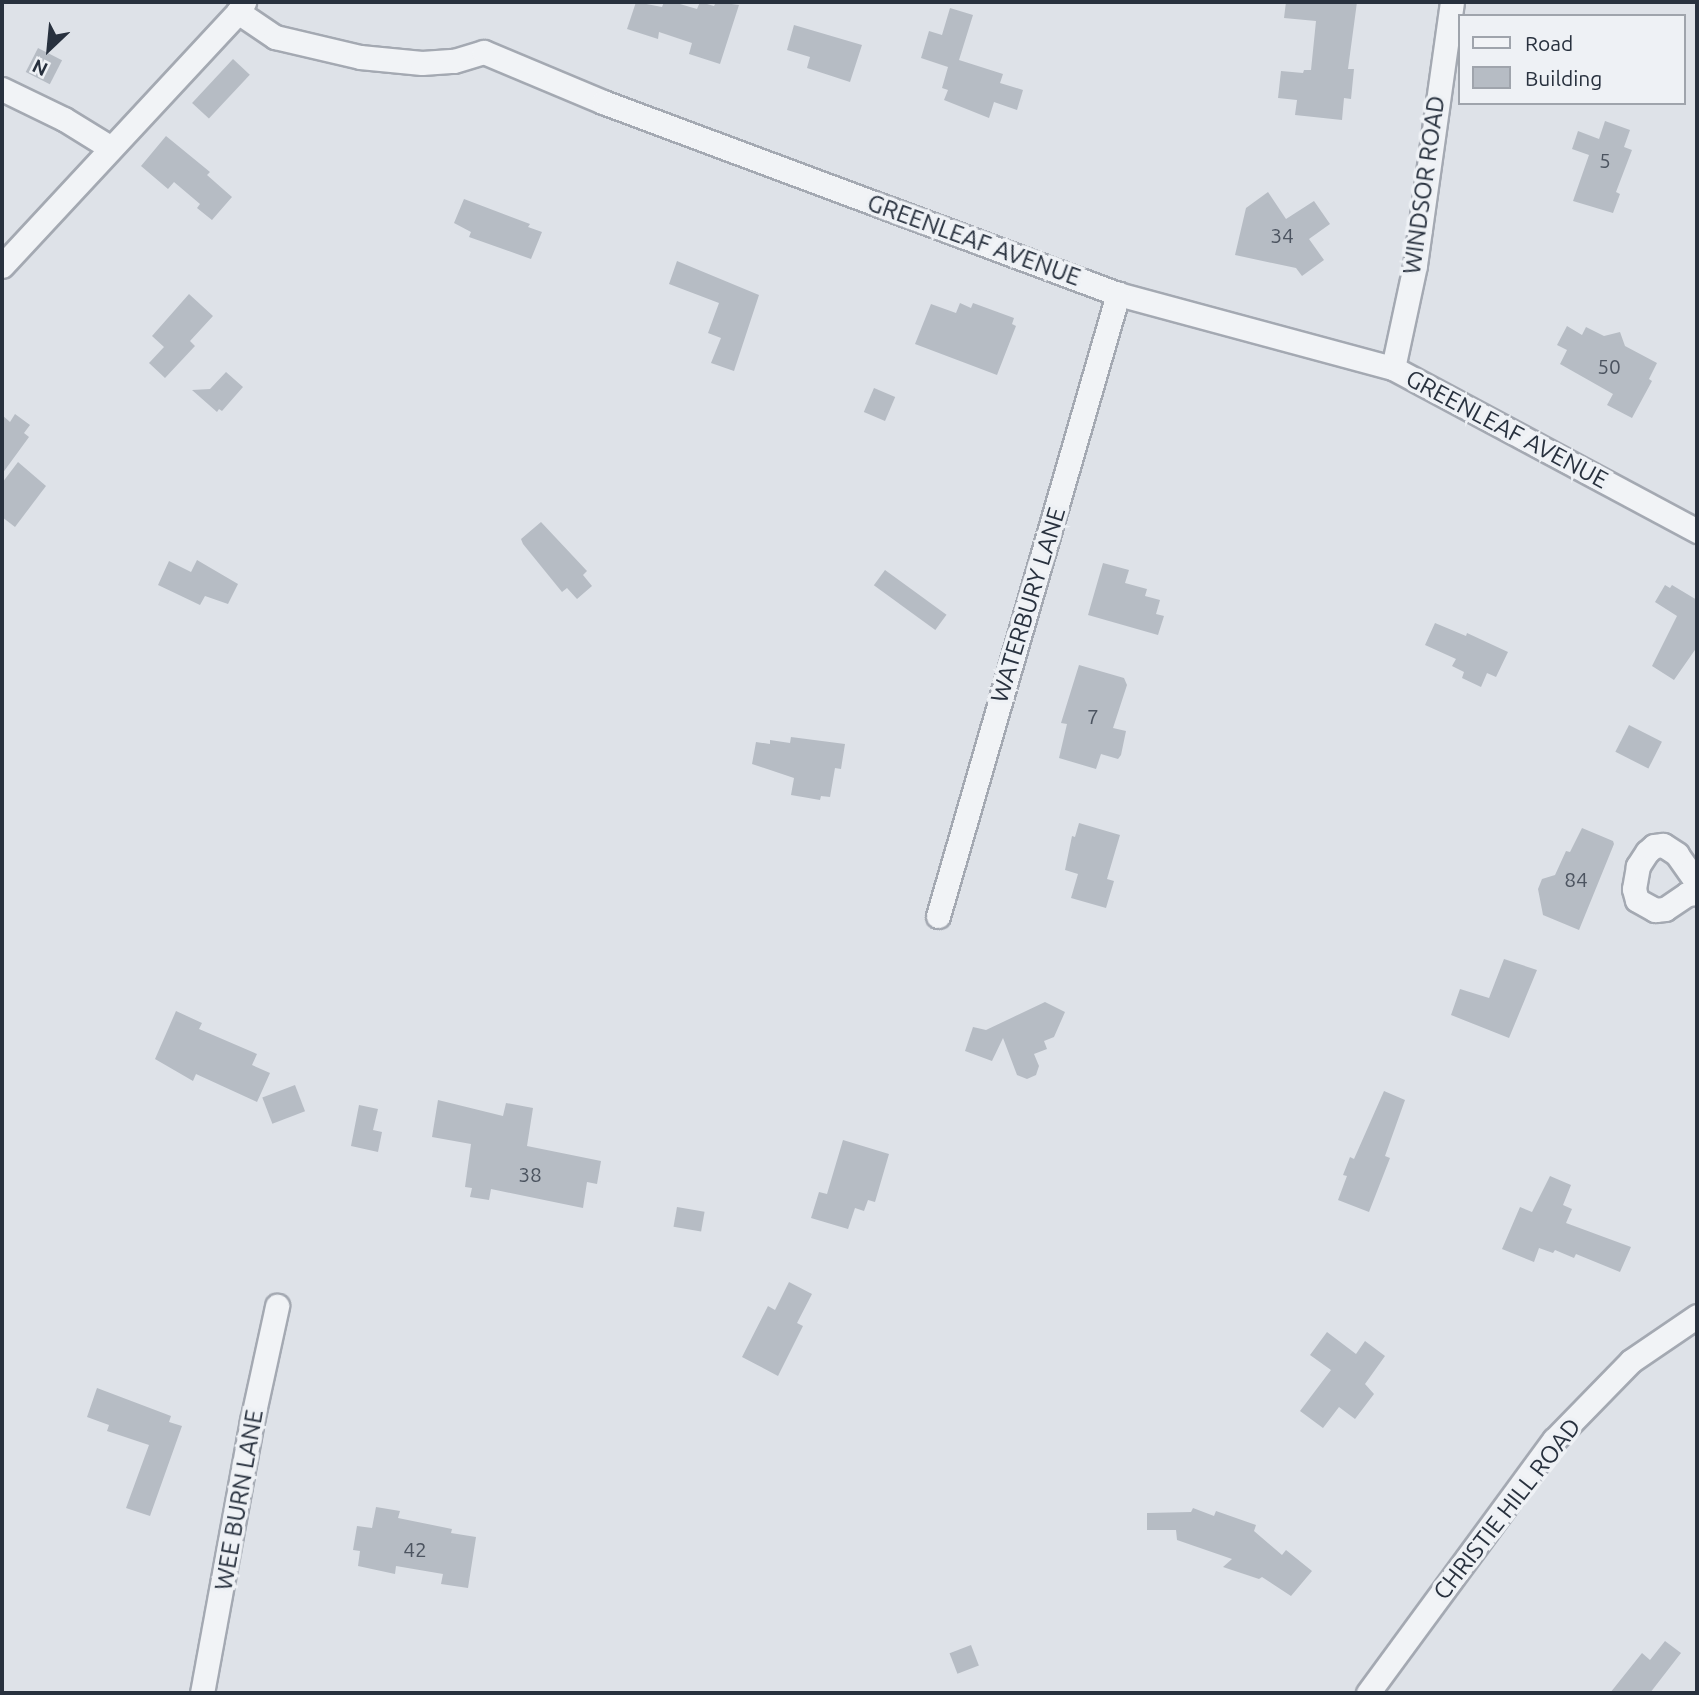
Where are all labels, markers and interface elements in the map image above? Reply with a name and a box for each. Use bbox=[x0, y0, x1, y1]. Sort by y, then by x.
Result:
north arrow bbox=[14, 14, 84, 84]
legend bbox=[1458, 14, 1685, 105]
text: Road bbox=[1525, 31, 1573, 55]
text: N bbox=[29, 55, 51, 81]
text: Building bbox=[1525, 66, 1602, 90]
street label: WINDSOR ROAD bbox=[1397, 94, 1451, 276]
house number: 5 bbox=[1599, 147, 1611, 173]
street label: GREENLEAF AVENUE bbox=[863, 188, 1085, 292]
house number: 34 bbox=[1270, 222, 1294, 248]
house number: 50 bbox=[1597, 353, 1621, 379]
street label: GREENLEAF AVENUE bbox=[1401, 364, 1613, 494]
street label: WATERBURY LANE bbox=[985, 504, 1071, 706]
house number: 7 bbox=[1087, 703, 1099, 729]
house number: 84 bbox=[1564, 866, 1588, 892]
house number: 38 bbox=[518, 1161, 542, 1187]
street label: WEE BURN LANE bbox=[209, 1407, 269, 1593]
street label: CHRISTIE HILL ROAD bbox=[1427, 1413, 1587, 1605]
house number: 42 bbox=[403, 1536, 427, 1562]

